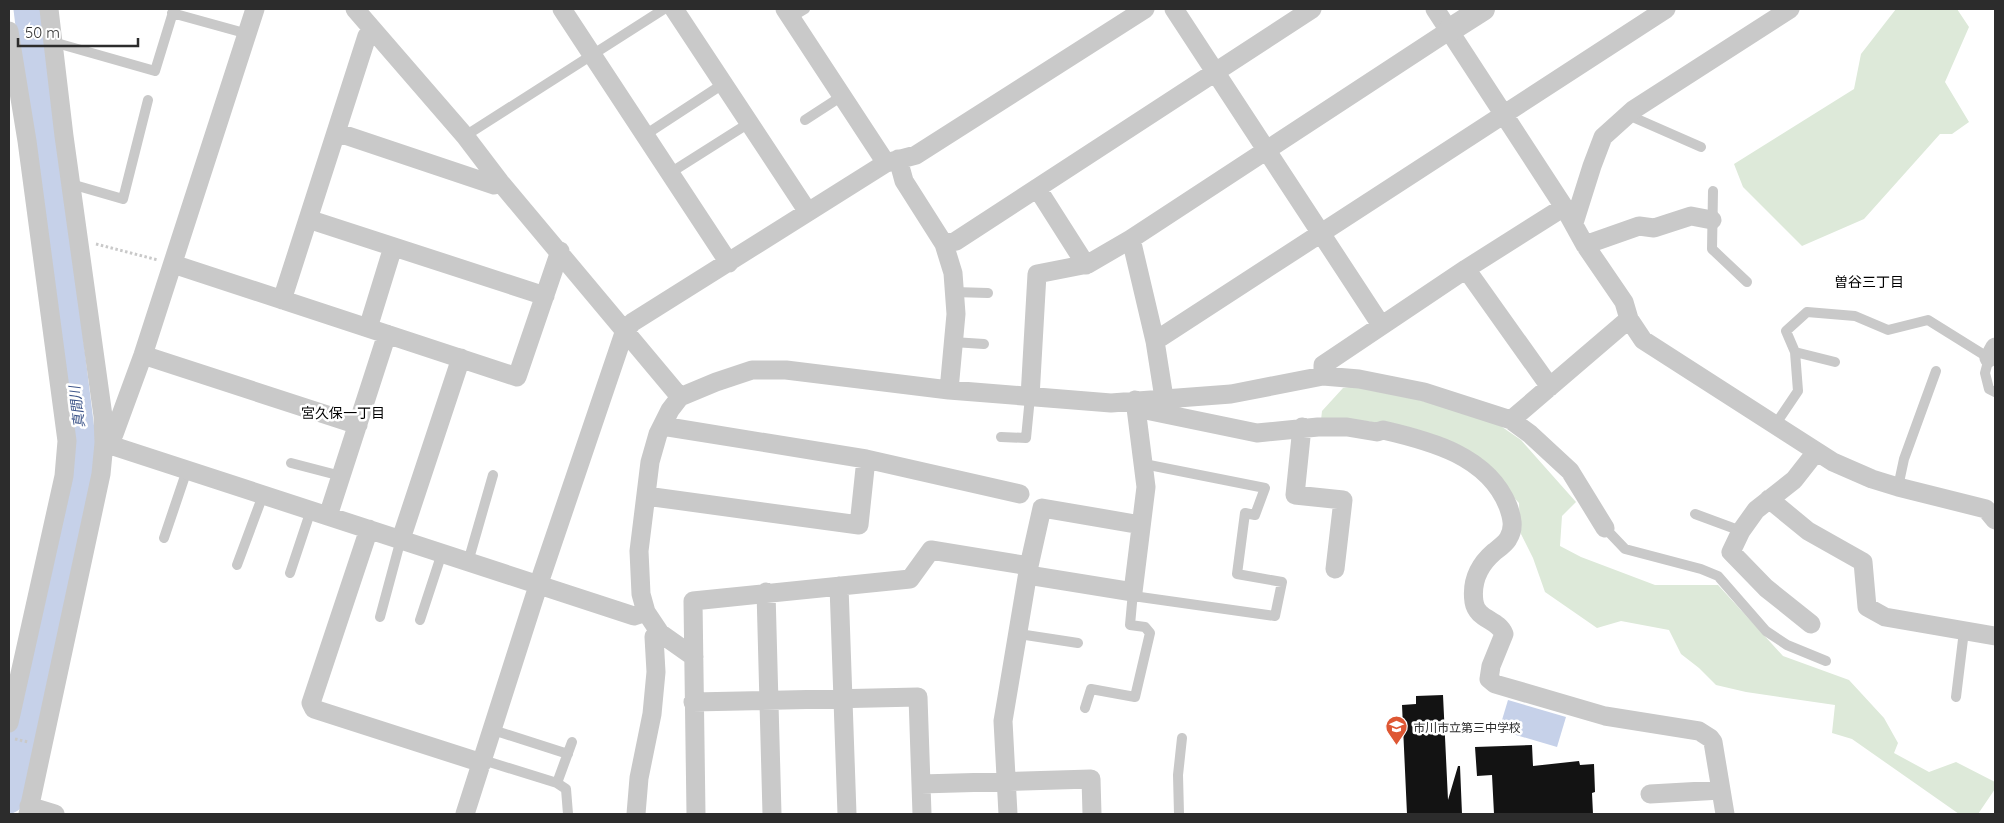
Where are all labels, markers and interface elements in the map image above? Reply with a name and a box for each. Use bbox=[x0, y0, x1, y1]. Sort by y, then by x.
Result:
scale bar bbox=[18, 15, 138, 47]
text: 50 m bbox=[25, 23, 60, 42]
district label: 曽谷三丁目 bbox=[1834, 273, 1904, 291]
water label: 真間川 bbox=[65, 383, 88, 429]
district label: 宮久保一丁目 bbox=[301, 404, 385, 422]
school or university icon: 市川市立第三中学校 bbox=[1385, 715, 1409, 746]
place label: 市川市立第三中学校 bbox=[1413, 720, 1521, 735]

